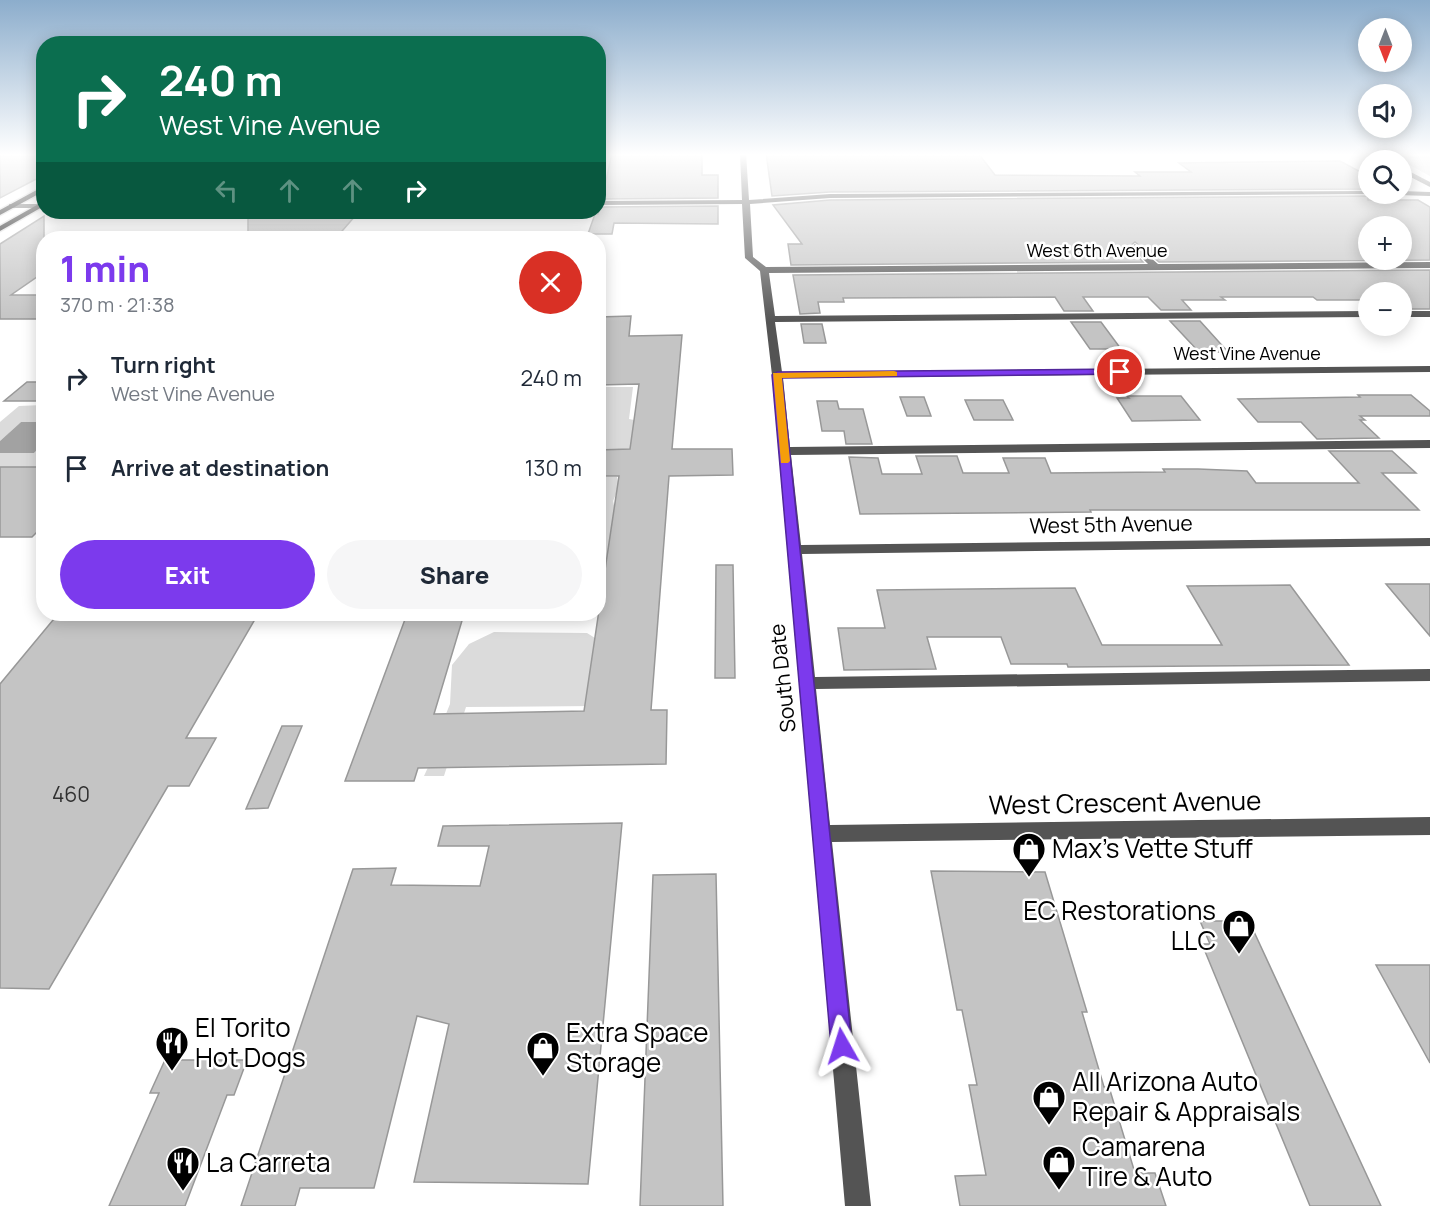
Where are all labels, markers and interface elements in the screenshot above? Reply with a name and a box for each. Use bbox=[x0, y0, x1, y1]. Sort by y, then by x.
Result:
north arrow bbox=[1358, 18, 1412, 72]
map controls bbox=[1358, 18, 1412, 336]
text: 240 m bbox=[159, 51, 283, 109]
icon: right bbox=[60, 60, 138, 138]
button: sound bbox=[1358, 84, 1412, 138]
text: West Vine Avenue bbox=[159, 106, 380, 143]
button: search bbox=[1358, 150, 1412, 204]
icon: left bbox=[210, 174, 243, 207]
icon: ahead bbox=[273, 174, 306, 207]
icon: ahead bbox=[336, 174, 369, 207]
icon: right bbox=[399, 174, 432, 207]
button: + bbox=[1358, 216, 1412, 270]
street label: West 6th Avenue bbox=[1027, 238, 1167, 262]
text: 1 min bbox=[60, 244, 150, 293]
button: close bbox=[519, 251, 582, 314]
button: − bbox=[1358, 282, 1412, 336]
text: 370 m · 21:38 bbox=[60, 291, 175, 318]
street label: West Vine Avenue bbox=[1173, 341, 1321, 365]
pin bbox=[1094, 346, 1145, 397]
text: Turn right bbox=[111, 350, 216, 380]
icon: arrive bbox=[1103, 355, 1136, 388]
icon: right bbox=[60, 362, 93, 395]
text: 240 m bbox=[520, 363, 582, 393]
text: West Vine Avenue bbox=[111, 380, 275, 407]
icon: arrive bbox=[60, 452, 93, 485]
text: Arrive at destination bbox=[111, 453, 329, 483]
text: 130 m bbox=[525, 453, 582, 483]
street label: West 5th Avenue bbox=[1029, 509, 1193, 539]
button: Exit bbox=[60, 540, 315, 609]
button: Share bbox=[327, 540, 582, 609]
street label: South Date bbox=[762, 622, 802, 734]
house number: 460 bbox=[52, 780, 90, 808]
street label: West Crescent Avenue bbox=[988, 782, 1262, 822]
place label: Max's Vette Stuff bbox=[1052, 830, 1253, 866]
shop icon: Max's Vette Stuff bbox=[1011, 831, 1047, 878]
place label: EC Restorations LLC bbox=[1023, 892, 1216, 958]
shop icon: EC Restorations LLC bbox=[1221, 908, 1257, 955]
place label: El Torito Hot Dogs bbox=[195, 1009, 306, 1075]
place label: Extra Space Storage bbox=[566, 1014, 709, 1080]
position arrow bbox=[810, 1014, 874, 1078]
restaurant icon: El Torito Hot Dogs bbox=[154, 1025, 190, 1072]
shop icon: Extra Space Storage bbox=[525, 1030, 561, 1077]
place label: All Arizona Auto Repair & Appraisals bbox=[1072, 1063, 1300, 1129]
shop icon: All Arizona Auto Repair & Appraisals bbox=[1031, 1079, 1067, 1126]
place label: Camarena Tire & Auto bbox=[1082, 1128, 1212, 1194]
place label: La Carreta bbox=[206, 1144, 331, 1180]
shop icon: Camarena Tire & Auto bbox=[1041, 1144, 1077, 1191]
restaurant icon: La Carreta bbox=[165, 1145, 201, 1192]

